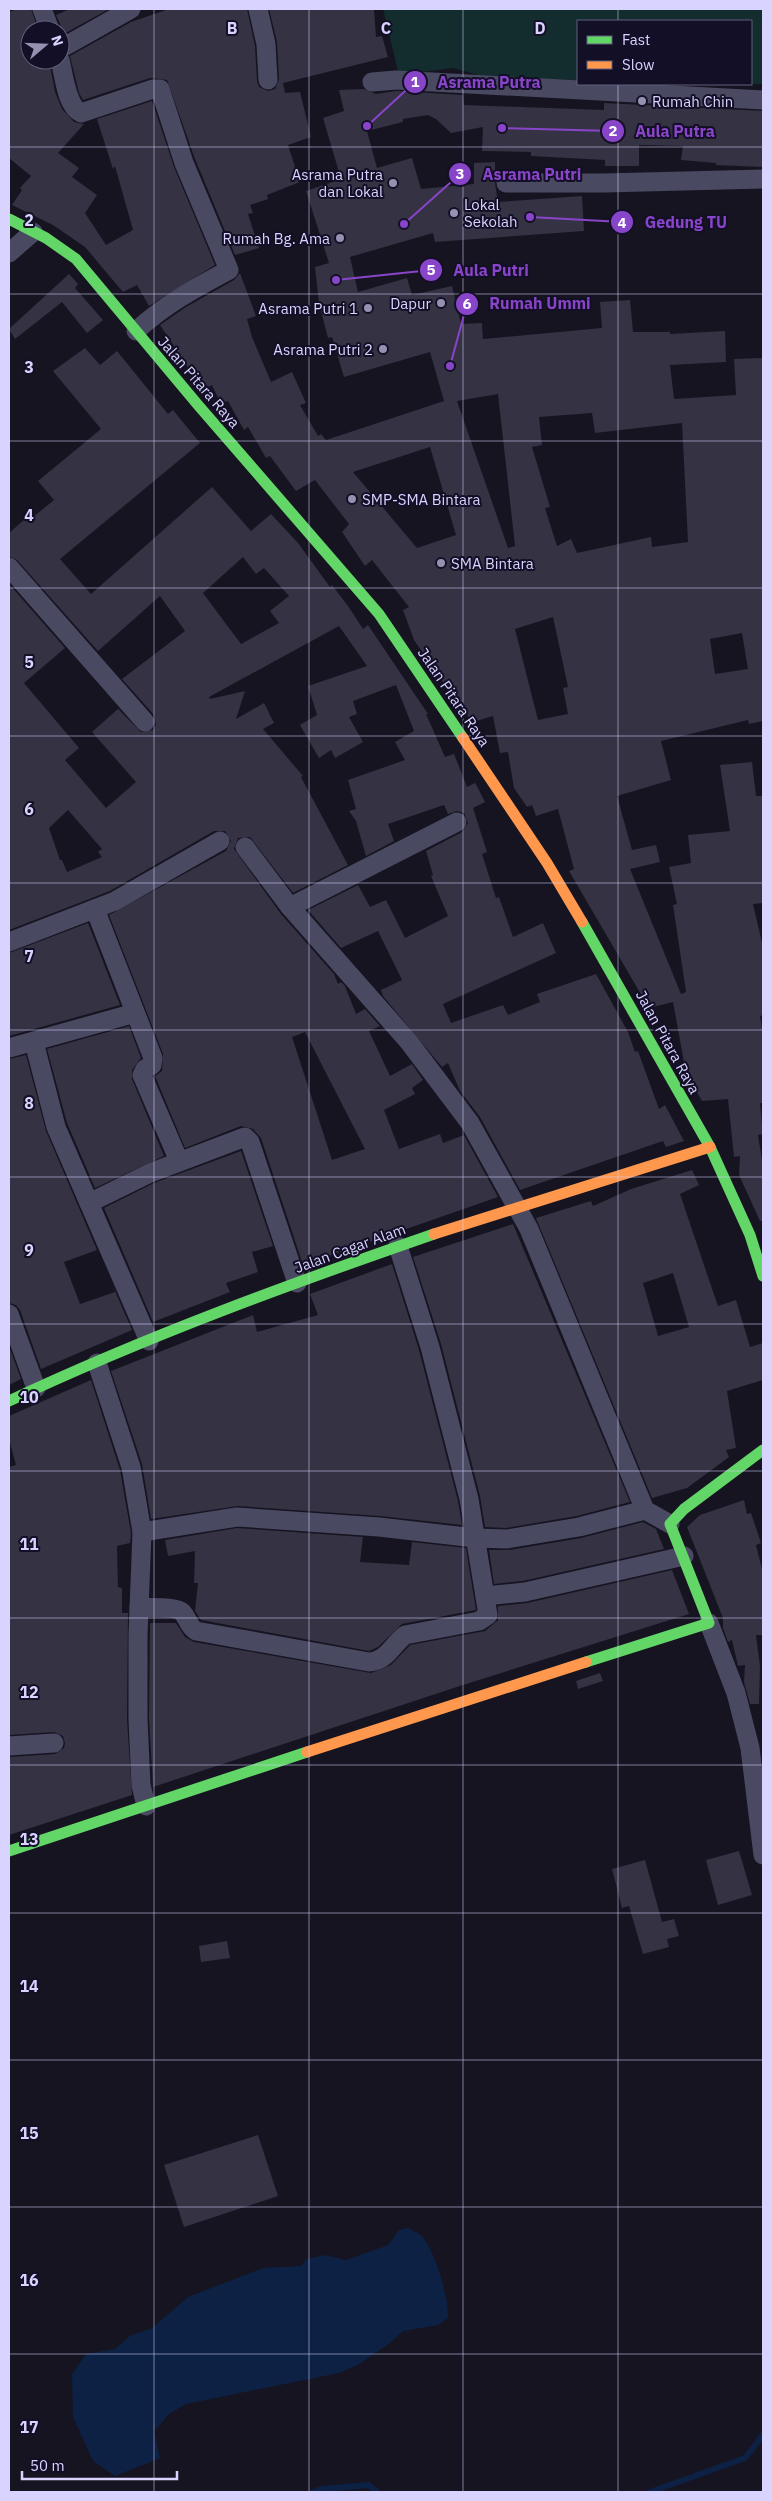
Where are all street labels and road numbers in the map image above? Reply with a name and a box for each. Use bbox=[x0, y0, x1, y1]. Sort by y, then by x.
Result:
street label: Jalan Pitara Raya bbox=[154, 332, 244, 432]
street label: Jalan Pitara Raya bbox=[414, 644, 494, 750]
street label: Jalan Pitara Raya bbox=[632, 987, 704, 1097]
street label: Jalan Cagar Alam bbox=[292, 1219, 408, 1277]

